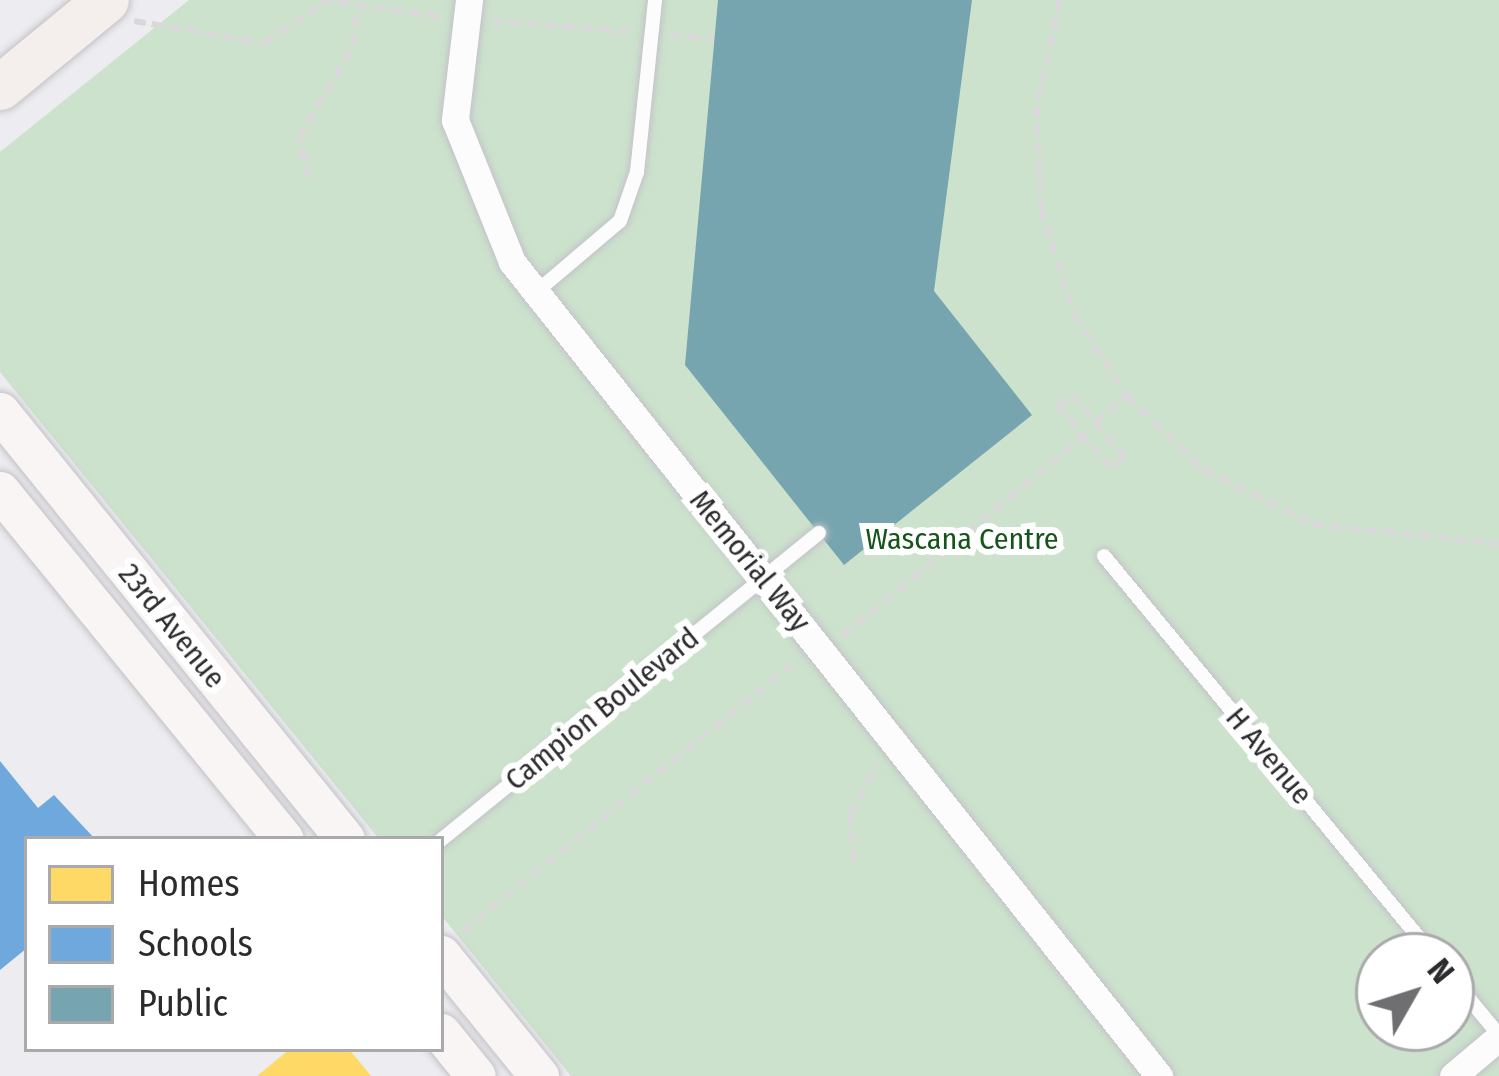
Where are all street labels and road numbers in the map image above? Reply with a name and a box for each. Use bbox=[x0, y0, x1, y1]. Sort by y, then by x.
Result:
street label: Memorial Way bbox=[682, 483, 818, 639]
street label: 23rd Avenue bbox=[111, 557, 233, 695]
street label: Campion Boulevard bbox=[498, 620, 706, 798]
street label: H Avenue bbox=[1218, 700, 1320, 812]

